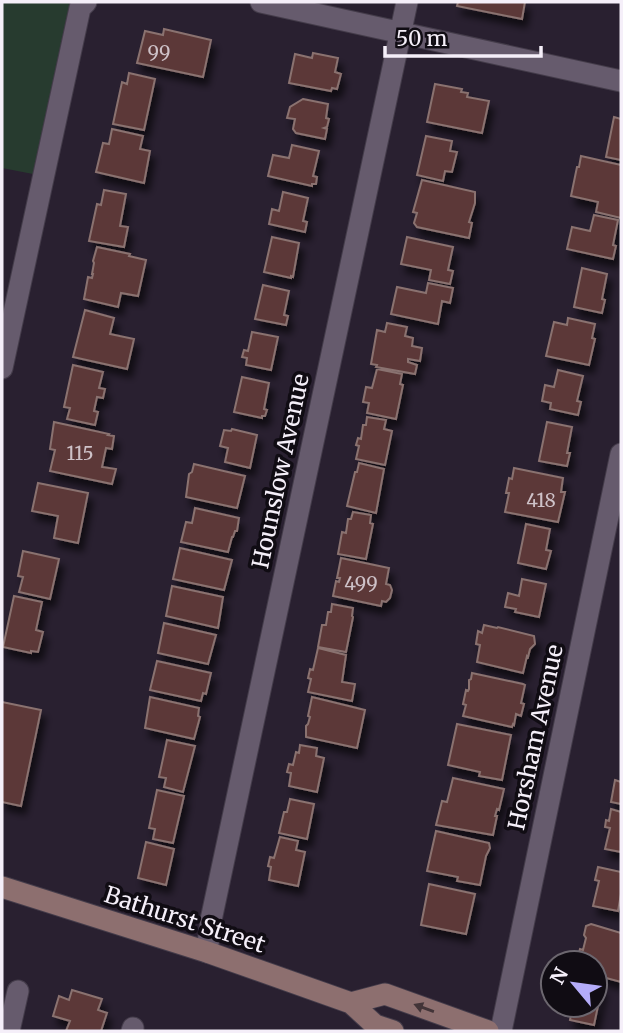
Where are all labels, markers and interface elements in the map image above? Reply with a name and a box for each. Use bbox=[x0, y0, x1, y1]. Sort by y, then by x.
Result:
scale bar bbox=[385, 14, 541, 58]
text: 50 m bbox=[396, 25, 447, 52]
house number: 99 bbox=[148, 40, 171, 64]
street label: Hounslow Avenue bbox=[245, 371, 315, 571]
house number: 115 bbox=[66, 441, 94, 465]
house number: 418 bbox=[526, 488, 556, 512]
house number: 499 bbox=[344, 571, 378, 595]
street label: Horsham Avenue bbox=[501, 642, 569, 832]
street label: Bathurst Street bbox=[101, 879, 269, 959]
north arrow bbox=[539, 949, 609, 1019]
text: N bbox=[545, 963, 573, 988]
one-way arrow bbox=[414, 1002, 435, 1013]

